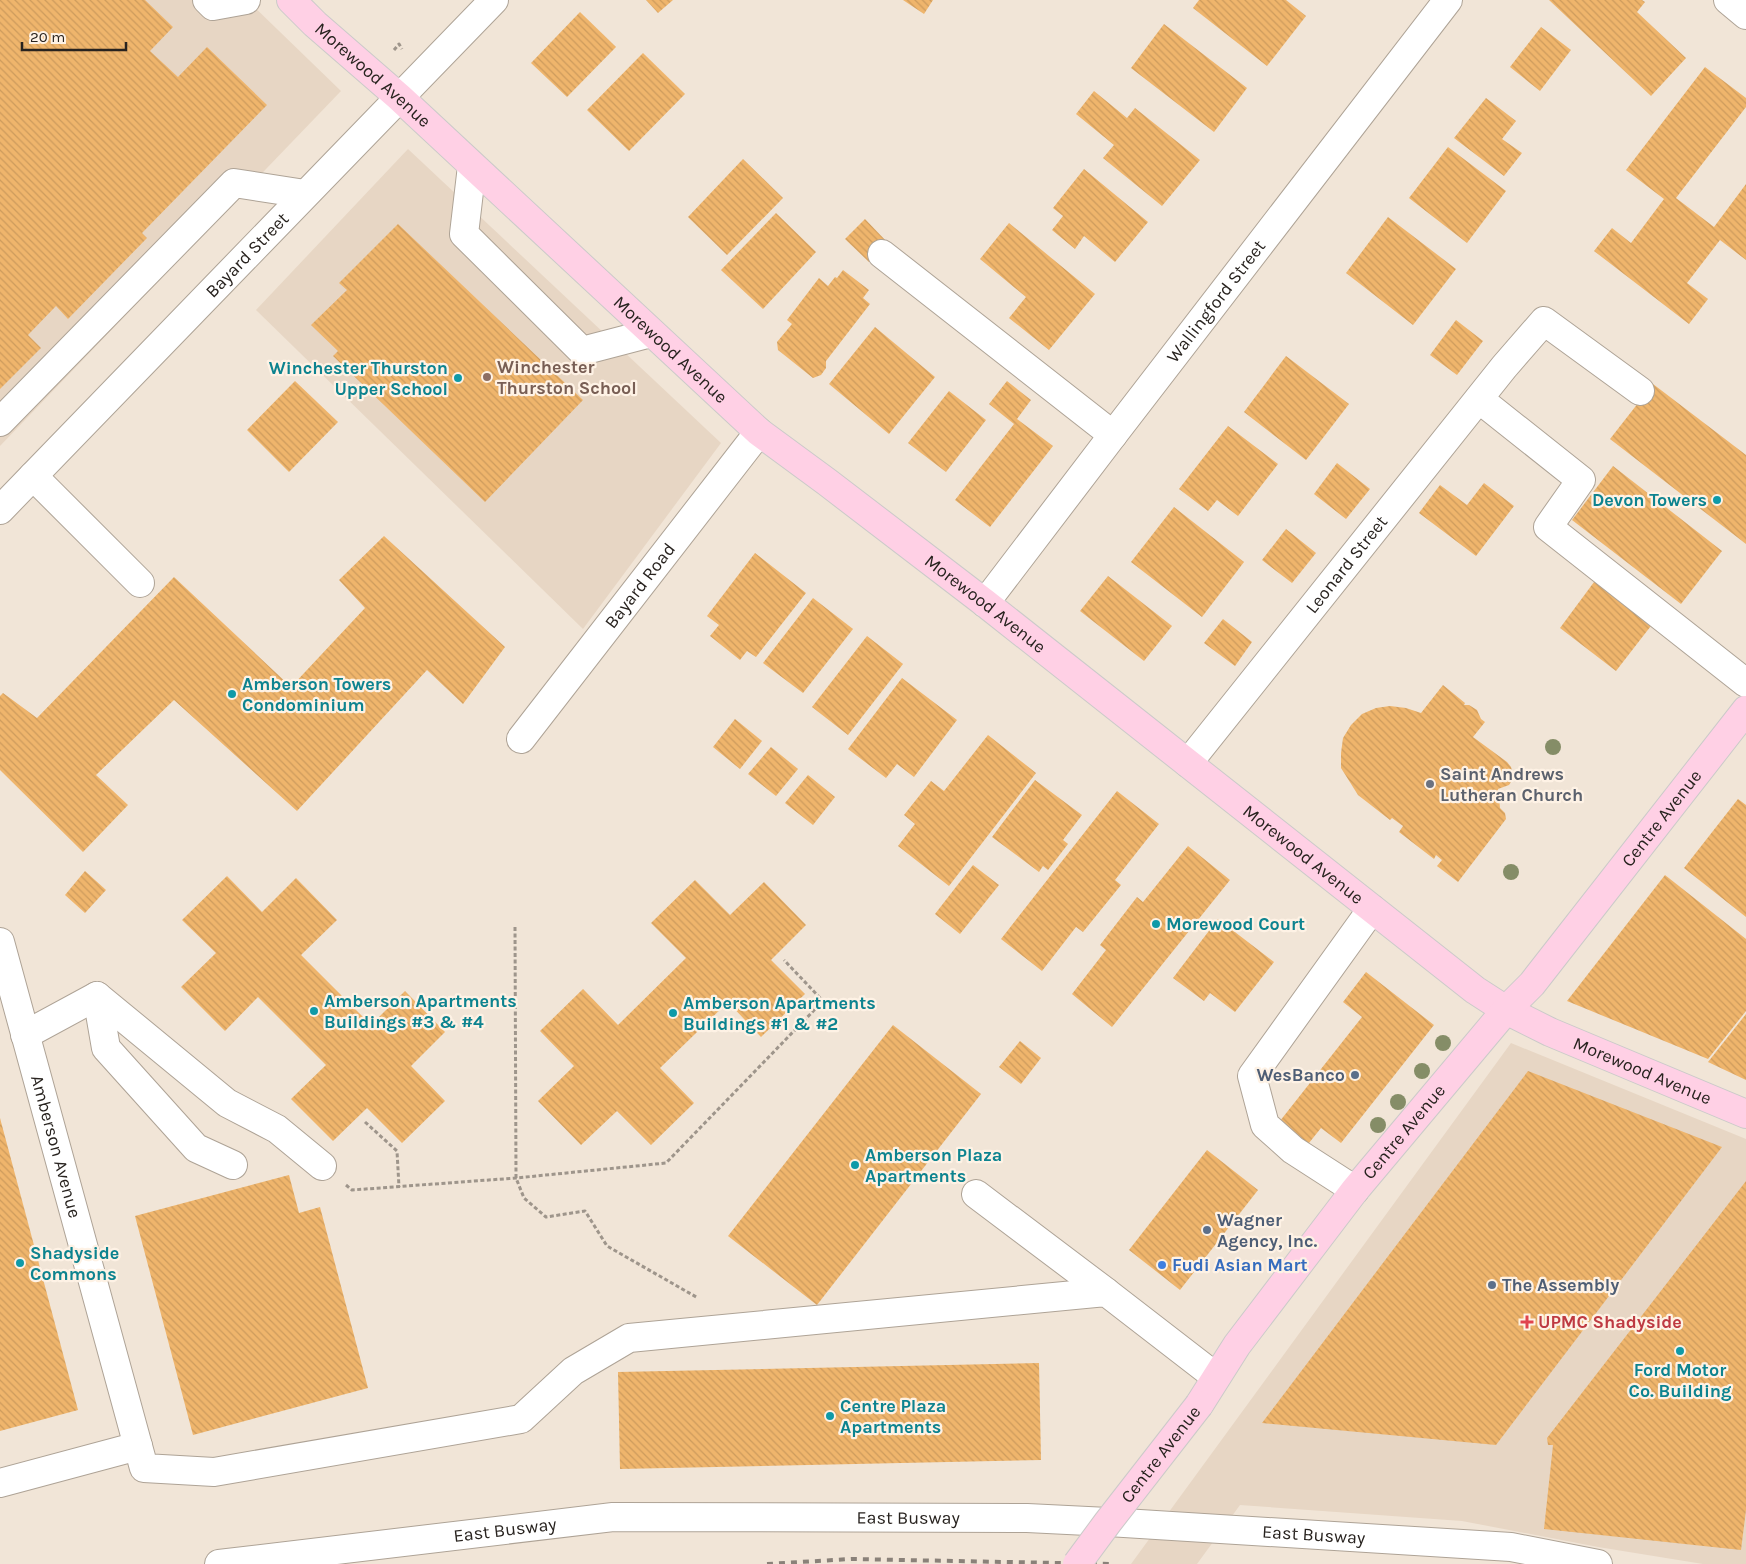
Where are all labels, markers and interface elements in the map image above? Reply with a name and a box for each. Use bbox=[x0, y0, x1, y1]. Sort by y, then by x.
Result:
street label: Morewood Avenue bbox=[310, 18, 436, 132]
scale bar bbox=[22, 20, 126, 52]
text: 20 m bbox=[30, 28, 65, 46]
street label: Bayard Street bbox=[201, 208, 293, 302]
street label: Wallingford Street bbox=[1162, 235, 1270, 367]
street label: Morewood Avenue bbox=[609, 291, 732, 408]
place label: Winchester Thurston School bbox=[497, 356, 637, 399]
place label: Winchester Thurston Upper School bbox=[269, 357, 448, 400]
marker: Winchester Thurston School bbox=[481, 371, 493, 383]
marker: Winchester Thurston Upper School bbox=[452, 372, 464, 384]
place label: Devon Towers bbox=[1592, 489, 1707, 511]
marker: Devon Towers bbox=[1711, 494, 1723, 506]
street label: Leonard Street bbox=[1301, 511, 1392, 618]
street label: Bayard Road bbox=[600, 538, 680, 633]
street label: Morewood Avenue bbox=[920, 550, 1050, 658]
place label: Amberson Towers Condominium bbox=[242, 673, 391, 716]
marker: Amberson Towers Condominium bbox=[226, 688, 238, 700]
place label: Saint Andrews Lutheran Church bbox=[1440, 763, 1583, 806]
street label: Centre Avenue bbox=[1617, 765, 1706, 871]
marker: Saint Andrews Lutheran Church bbox=[1424, 778, 1436, 790]
street label: Morewood Avenue bbox=[1238, 800, 1368, 909]
place label: Morewood Court bbox=[1166, 913, 1305, 935]
marker: Morewood Court bbox=[1150, 918, 1162, 930]
place label: Amberson Apartments Buildings #3 & #4 bbox=[324, 990, 517, 1033]
place label: Amberson Apartments Buildings #1 & #2 bbox=[683, 992, 876, 1035]
marker: Amberson Apartments Buildings #3 & #4 bbox=[308, 1005, 320, 1017]
marker: Amberson Apartments Buildings #1 & #2 bbox=[667, 1007, 679, 1019]
street label: Morewood Avenue bbox=[1570, 1032, 1715, 1109]
place label: WesBanco bbox=[1257, 1064, 1345, 1086]
marker: WesBanco bbox=[1349, 1069, 1361, 1081]
street label: Amberson Avenue bbox=[26, 1072, 86, 1220]
street label: Centre Avenue bbox=[1358, 1080, 1450, 1184]
place label: Amberson Plaza Apartments bbox=[865, 1144, 1002, 1187]
marker: Amberson Plaza Apartments bbox=[849, 1159, 861, 1171]
place label: Wagner Agency, Inc. bbox=[1217, 1209, 1317, 1252]
marker: Wagner Agency, Inc. bbox=[1201, 1224, 1213, 1236]
place label: Shadyside Commons bbox=[30, 1242, 119, 1285]
place label: Fudi Asian Mart bbox=[1172, 1254, 1308, 1276]
marker: Shadyside Commons bbox=[14, 1257, 26, 1269]
marker: Fudi Asian Mart bbox=[1156, 1259, 1168, 1271]
place label: The Assembly bbox=[1502, 1274, 1619, 1296]
marker: The Assembly bbox=[1486, 1279, 1498, 1291]
place label: UPMC Shadyside bbox=[1538, 1311, 1682, 1333]
marker: UPMC Shadyside bbox=[1520, 1315, 1534, 1329]
marker: Ford Motor Co. Building bbox=[1674, 1345, 1686, 1357]
place label: Ford Motor Co. Building bbox=[1629, 1359, 1732, 1402]
place label: Centre Plaza Apartments bbox=[840, 1395, 946, 1438]
street label: Centre Avenue bbox=[1116, 1401, 1205, 1507]
marker: Centre Plaza Apartments bbox=[824, 1410, 836, 1422]
street label: East Busway bbox=[856, 1507, 961, 1529]
street label: East Busway bbox=[452, 1513, 558, 1547]
street label: East Busway bbox=[1261, 1521, 1367, 1549]

